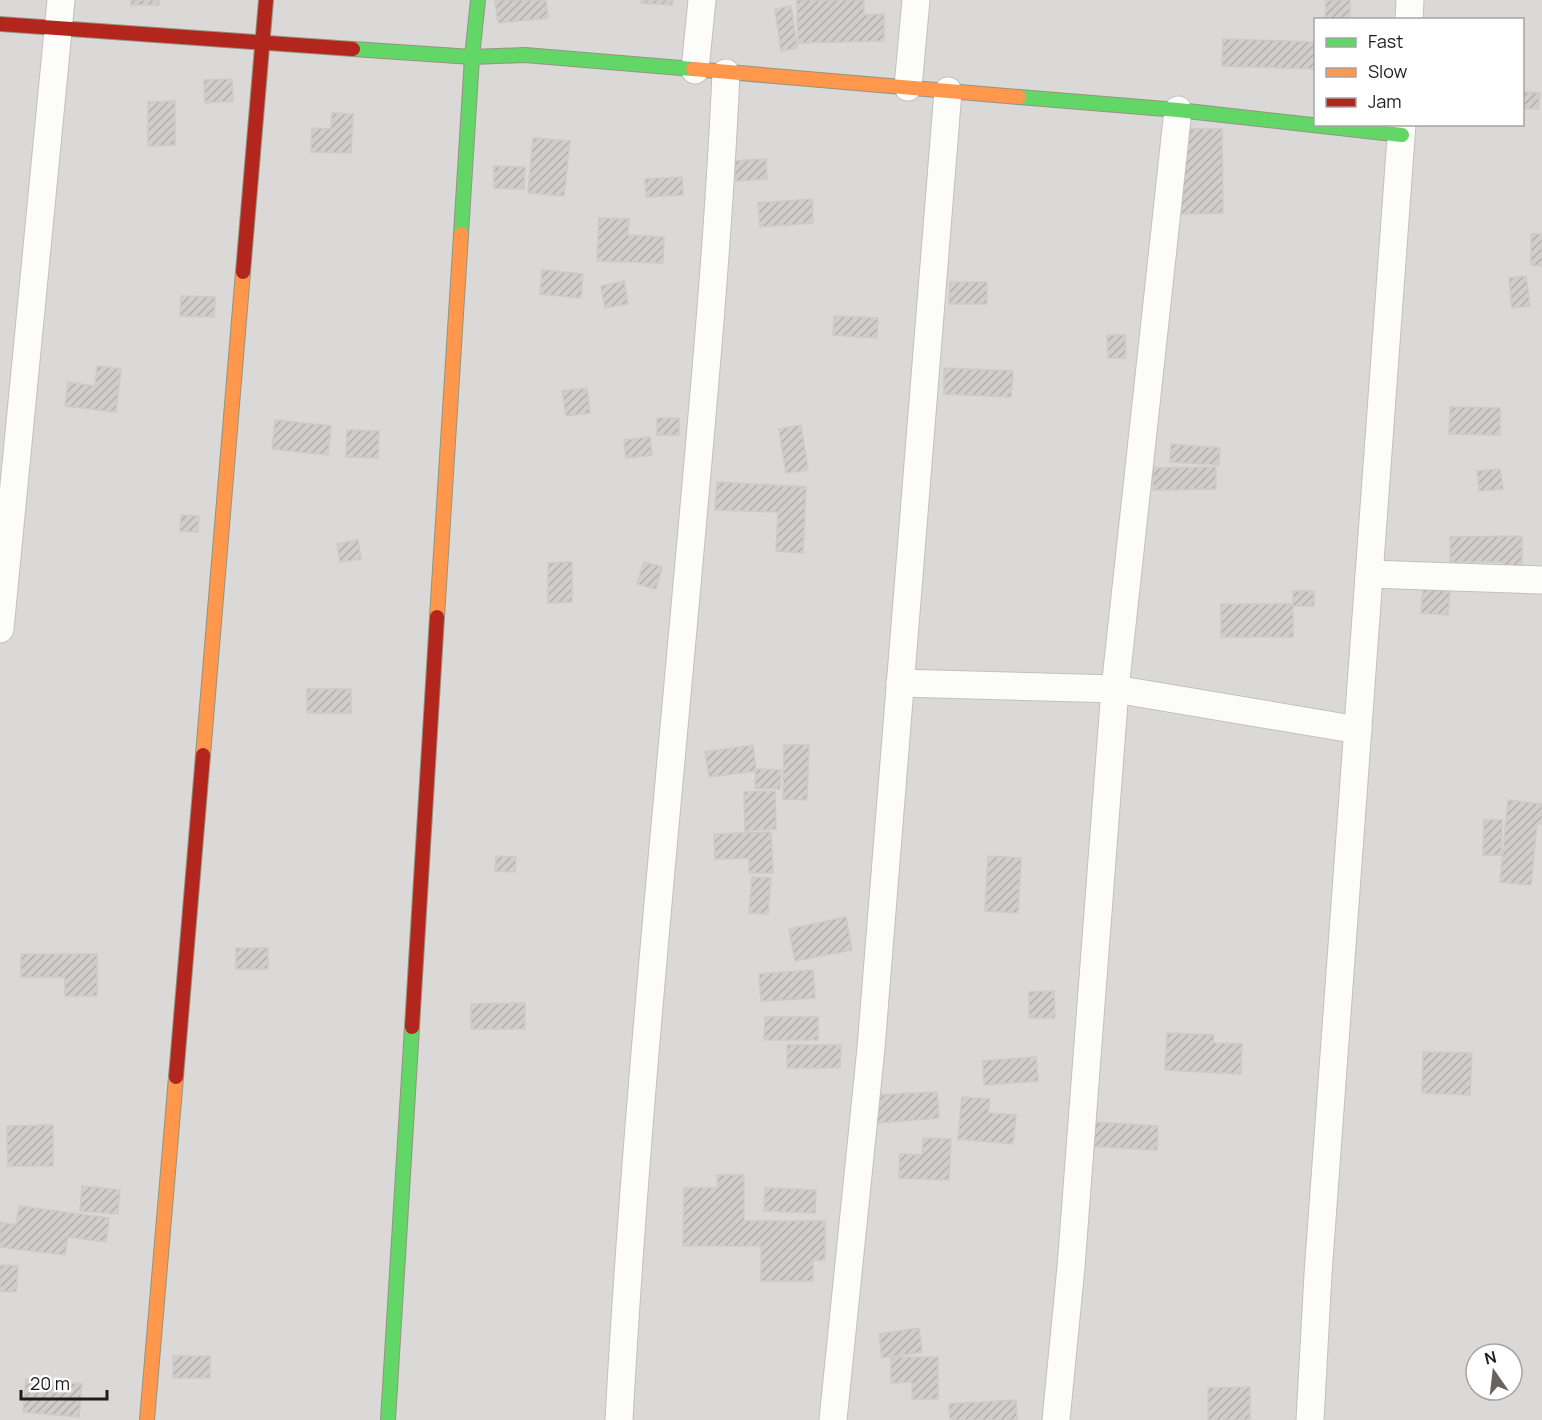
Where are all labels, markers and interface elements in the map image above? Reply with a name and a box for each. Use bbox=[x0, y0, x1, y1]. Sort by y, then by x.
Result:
legend bbox=[1314, 18, 1524, 126]
text: Fast bbox=[1368, 29, 1403, 53]
text: Slow bbox=[1368, 59, 1408, 83]
text: Jam bbox=[1368, 89, 1402, 113]
north arrow bbox=[1464, 1342, 1524, 1402]
text: N bbox=[1482, 1345, 1499, 1370]
scale bar bbox=[21, 1363, 106, 1401]
text: 20 m bbox=[30, 1371, 70, 1395]

